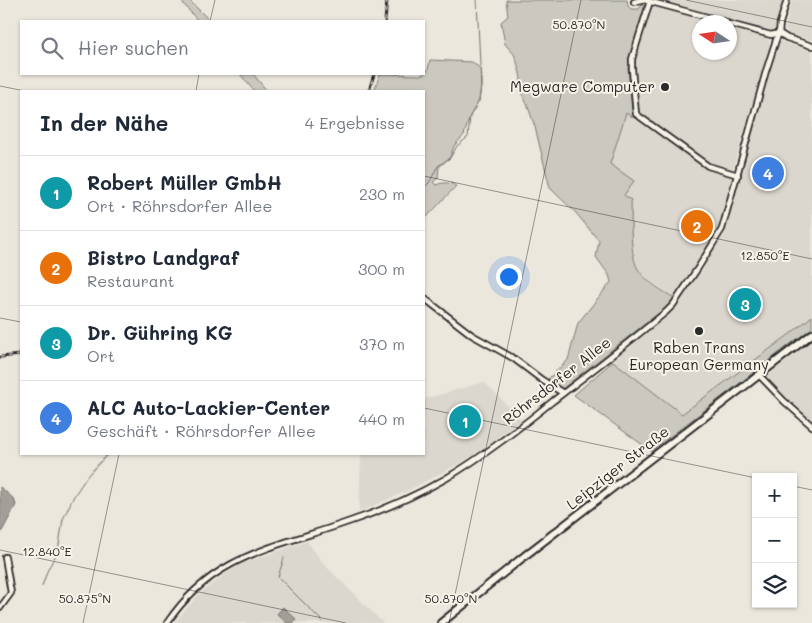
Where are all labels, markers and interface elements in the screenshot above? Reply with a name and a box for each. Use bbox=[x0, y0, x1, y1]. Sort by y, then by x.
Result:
north arrow bbox=[692, 15, 737, 60]
text: 50.870°N bbox=[553, 16, 605, 32]
search box bbox=[20, 20, 425, 75]
icon: search bbox=[38, 34, 66, 62]
text: Hier suchen bbox=[78, 35, 189, 60]
place label: Megware Computer bbox=[510, 76, 655, 96]
marker: Megware Computer bbox=[659, 81, 671, 93]
text: In der Nähe bbox=[40, 109, 168, 136]
text: 4 Ergebnisse bbox=[305, 112, 405, 133]
pin: 4 bbox=[752, 154, 784, 192]
text: Robert Müller GmbH bbox=[87, 170, 282, 195]
text: 1 bbox=[52, 183, 60, 204]
text: 230 m bbox=[359, 183, 405, 204]
text: Ort · Röhrsdorfer Allee bbox=[87, 195, 272, 216]
pin: 2 bbox=[681, 207, 713, 245]
text: Bistro Landgraf bbox=[87, 245, 239, 270]
text: 12.850°E bbox=[741, 247, 789, 263]
text: 2 bbox=[52, 258, 60, 279]
text: 300 m bbox=[358, 258, 405, 279]
your location bbox=[496, 264, 522, 290]
text: Restaurant bbox=[87, 270, 175, 291]
pin: 3 bbox=[729, 285, 761, 323]
text: Dr. Gühring KG bbox=[87, 320, 232, 345]
marker: Raben Trans European Germany bbox=[693, 325, 705, 337]
street label: Röhrsdorfer Allee bbox=[498, 332, 614, 429]
text: 3 bbox=[51, 333, 61, 354]
text: 370 m bbox=[359, 333, 405, 354]
place label: Raben Trans European Germany bbox=[629, 337, 769, 374]
text: Ort bbox=[87, 345, 115, 366]
text: ALC Auto-Lackier-Center bbox=[87, 395, 330, 420]
pin: 1 bbox=[449, 402, 481, 440]
text: 4 bbox=[51, 408, 61, 429]
text: 440 m bbox=[358, 408, 405, 429]
text: Geschäft · Röhrsdorfer Allee bbox=[87, 420, 316, 441]
street label: Leipziger Straße bbox=[562, 421, 673, 514]
map controls bbox=[752, 473, 797, 608]
button: + bbox=[752, 473, 797, 518]
button: − bbox=[752, 518, 797, 563]
text: 12.840°E bbox=[23, 543, 72, 559]
button: layers bbox=[752, 563, 797, 608]
text: 50.875°N bbox=[59, 590, 111, 606]
text: 50.870°N bbox=[425, 590, 477, 606]

